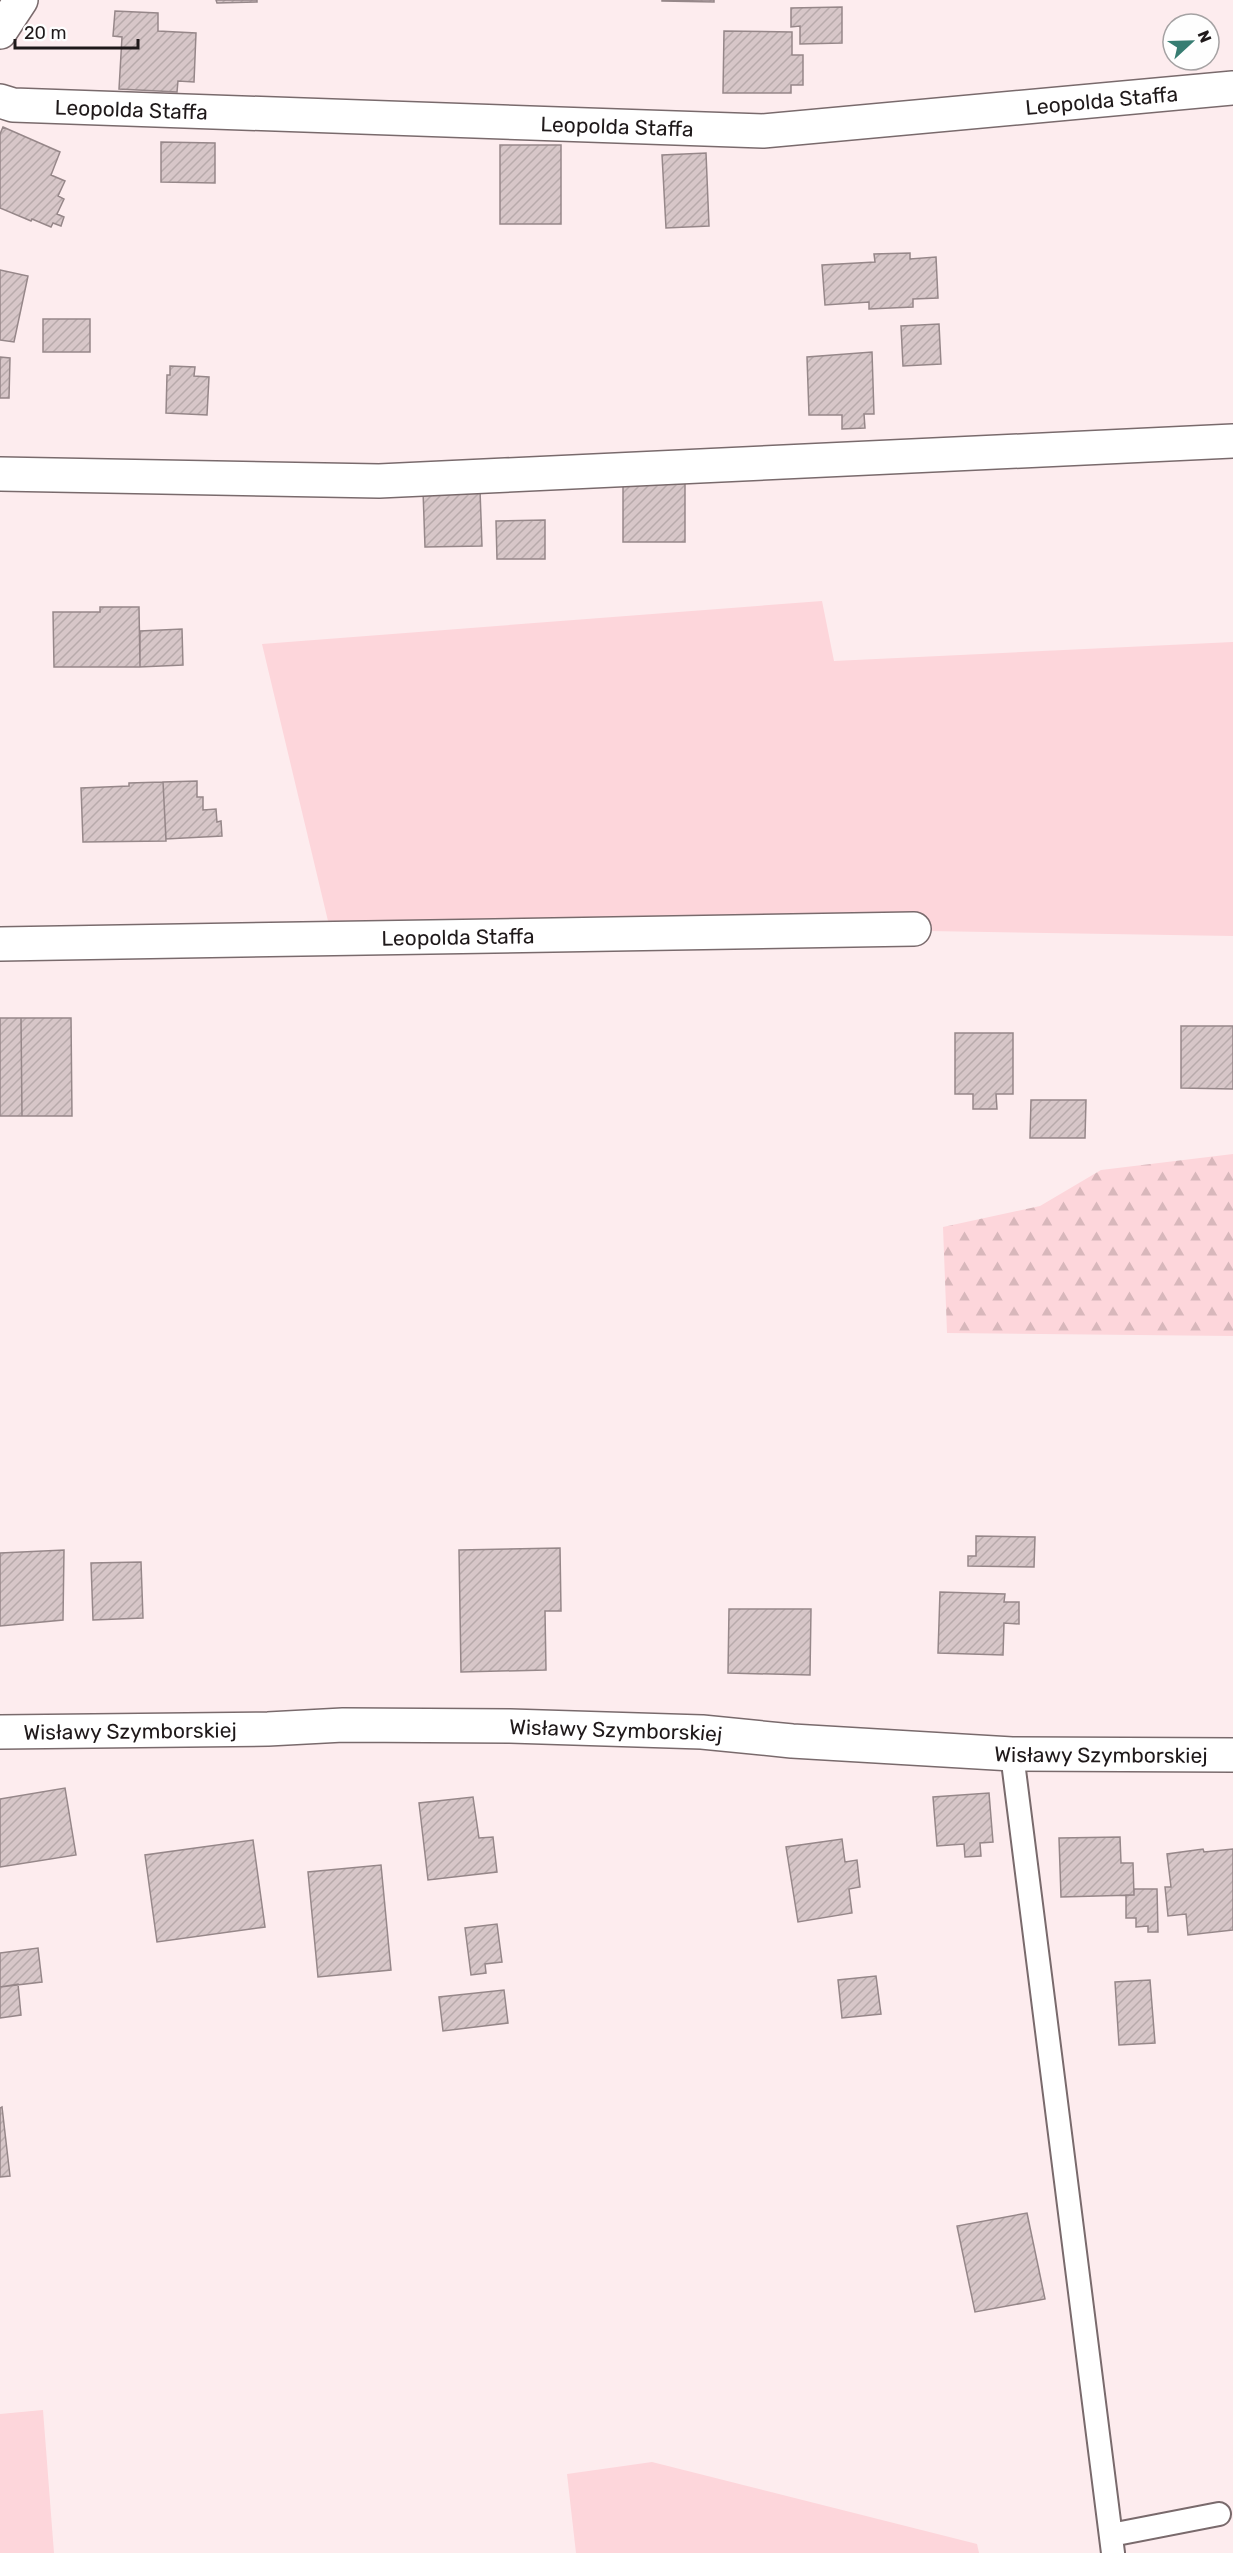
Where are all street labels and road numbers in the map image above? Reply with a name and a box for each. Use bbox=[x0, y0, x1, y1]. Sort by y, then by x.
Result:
street label: Leopolda Staffa bbox=[1024, 81, 1179, 119]
street label: Leopolda Staffa bbox=[54, 94, 208, 124]
street label: Leopolda Staffa bbox=[540, 111, 694, 141]
street label: Leopolda Staffa bbox=[381, 923, 535, 950]
street label: Wisławy Szymborskiej bbox=[509, 1713, 724, 1746]
street label: Wisławy Szymborskiej bbox=[23, 1717, 237, 1744]
street label: Wisławy Szymborskiej bbox=[994, 1740, 1208, 1767]

